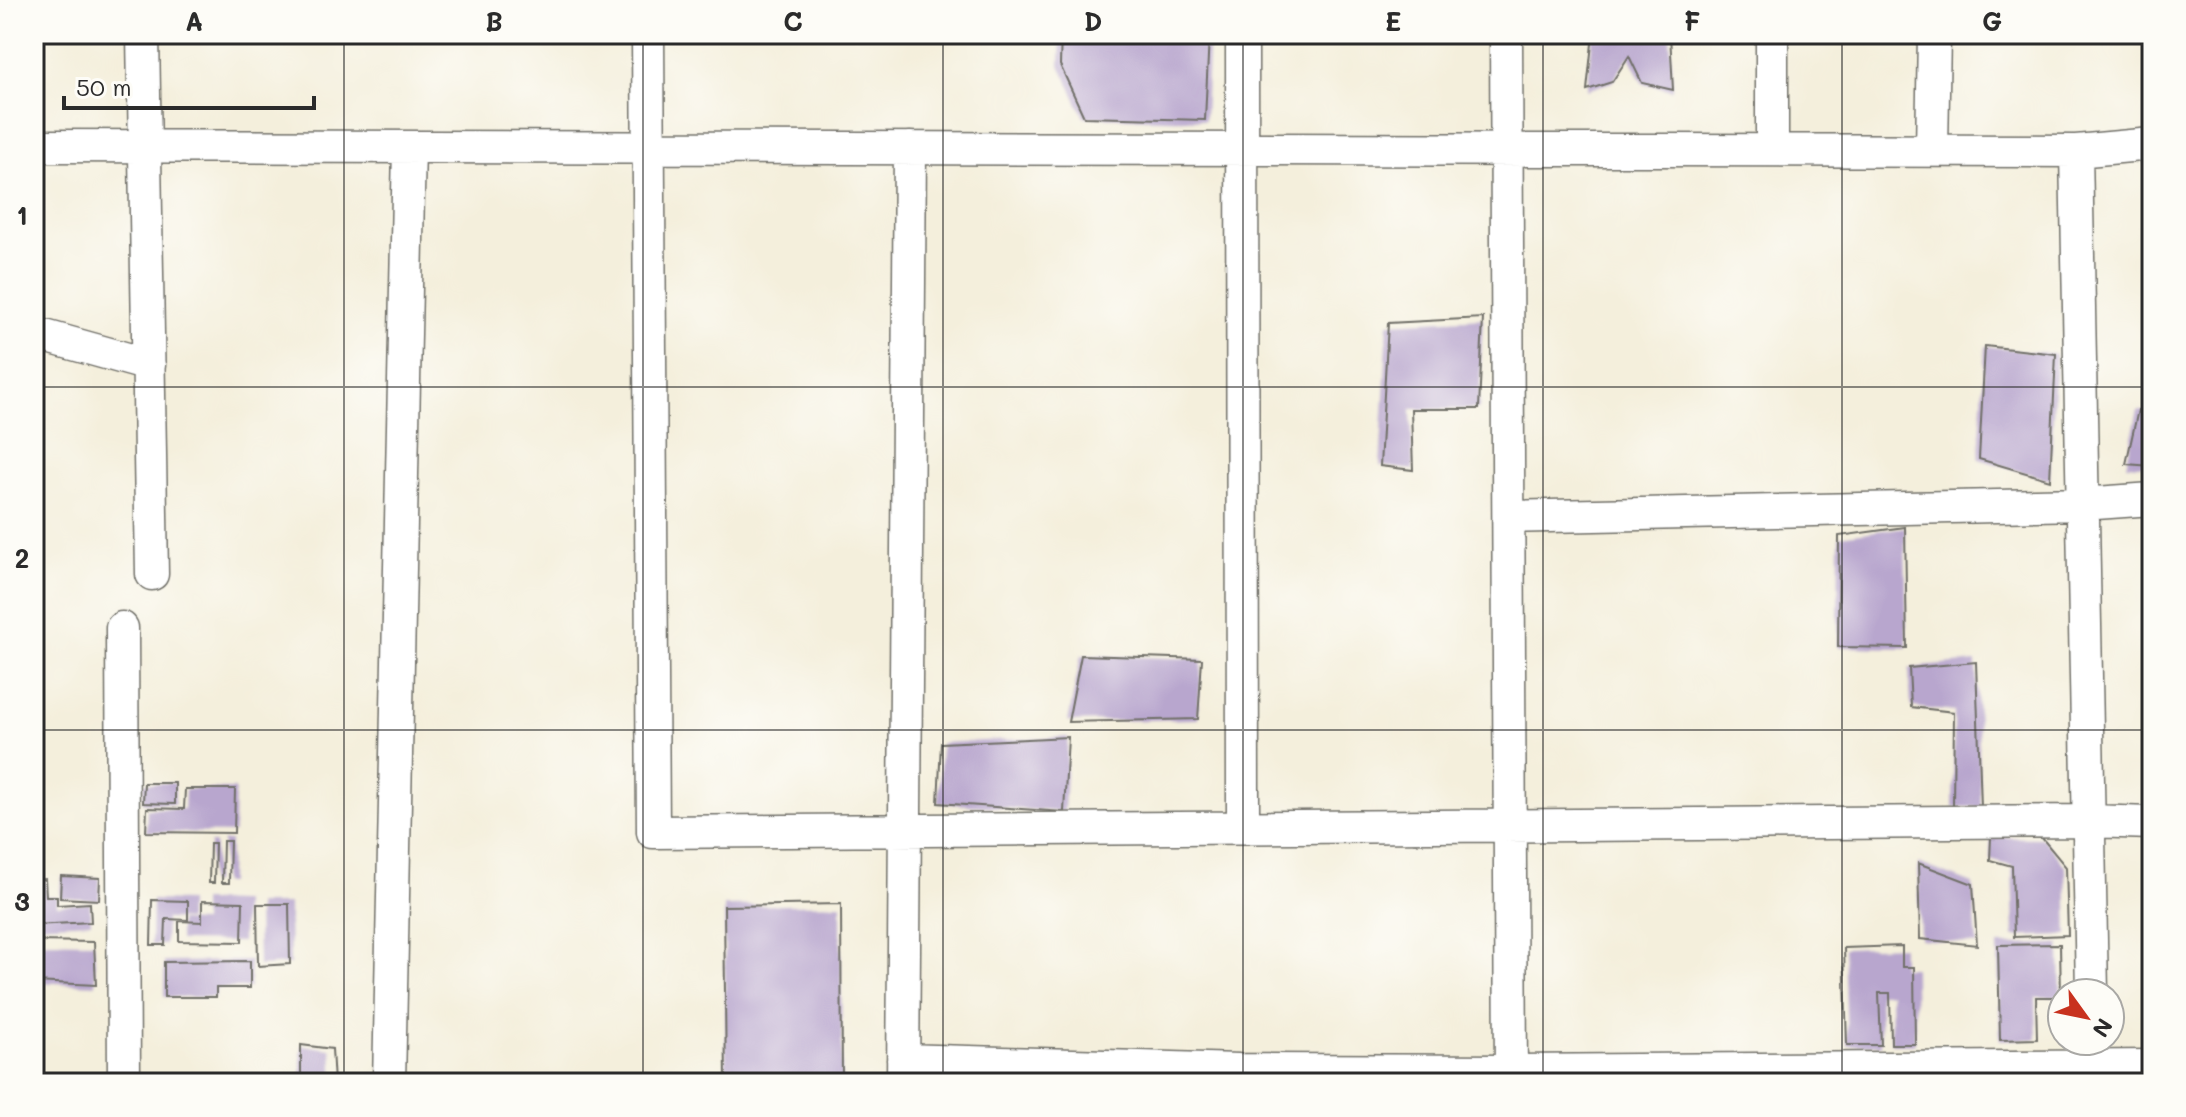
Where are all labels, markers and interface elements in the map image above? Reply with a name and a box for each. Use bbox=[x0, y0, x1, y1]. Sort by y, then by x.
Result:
text: A bbox=[185, 4, 203, 38]
text: B bbox=[485, 4, 503, 38]
text: C bbox=[783, 4, 803, 38]
text: D bbox=[1084, 4, 1102, 38]
text: E bbox=[1385, 4, 1401, 38]
text: F bbox=[1684, 4, 1700, 38]
text: G bbox=[1982, 4, 2002, 38]
scale bar bbox=[64, 60, 314, 110]
text: 50 m bbox=[76, 71, 132, 102]
text: 1 bbox=[16, 198, 28, 232]
text: 2 bbox=[15, 541, 29, 575]
text: 3 bbox=[14, 884, 30, 918]
north arrow bbox=[2046, 977, 2126, 1057]
text: N bbox=[2086, 1013, 2120, 1043]

